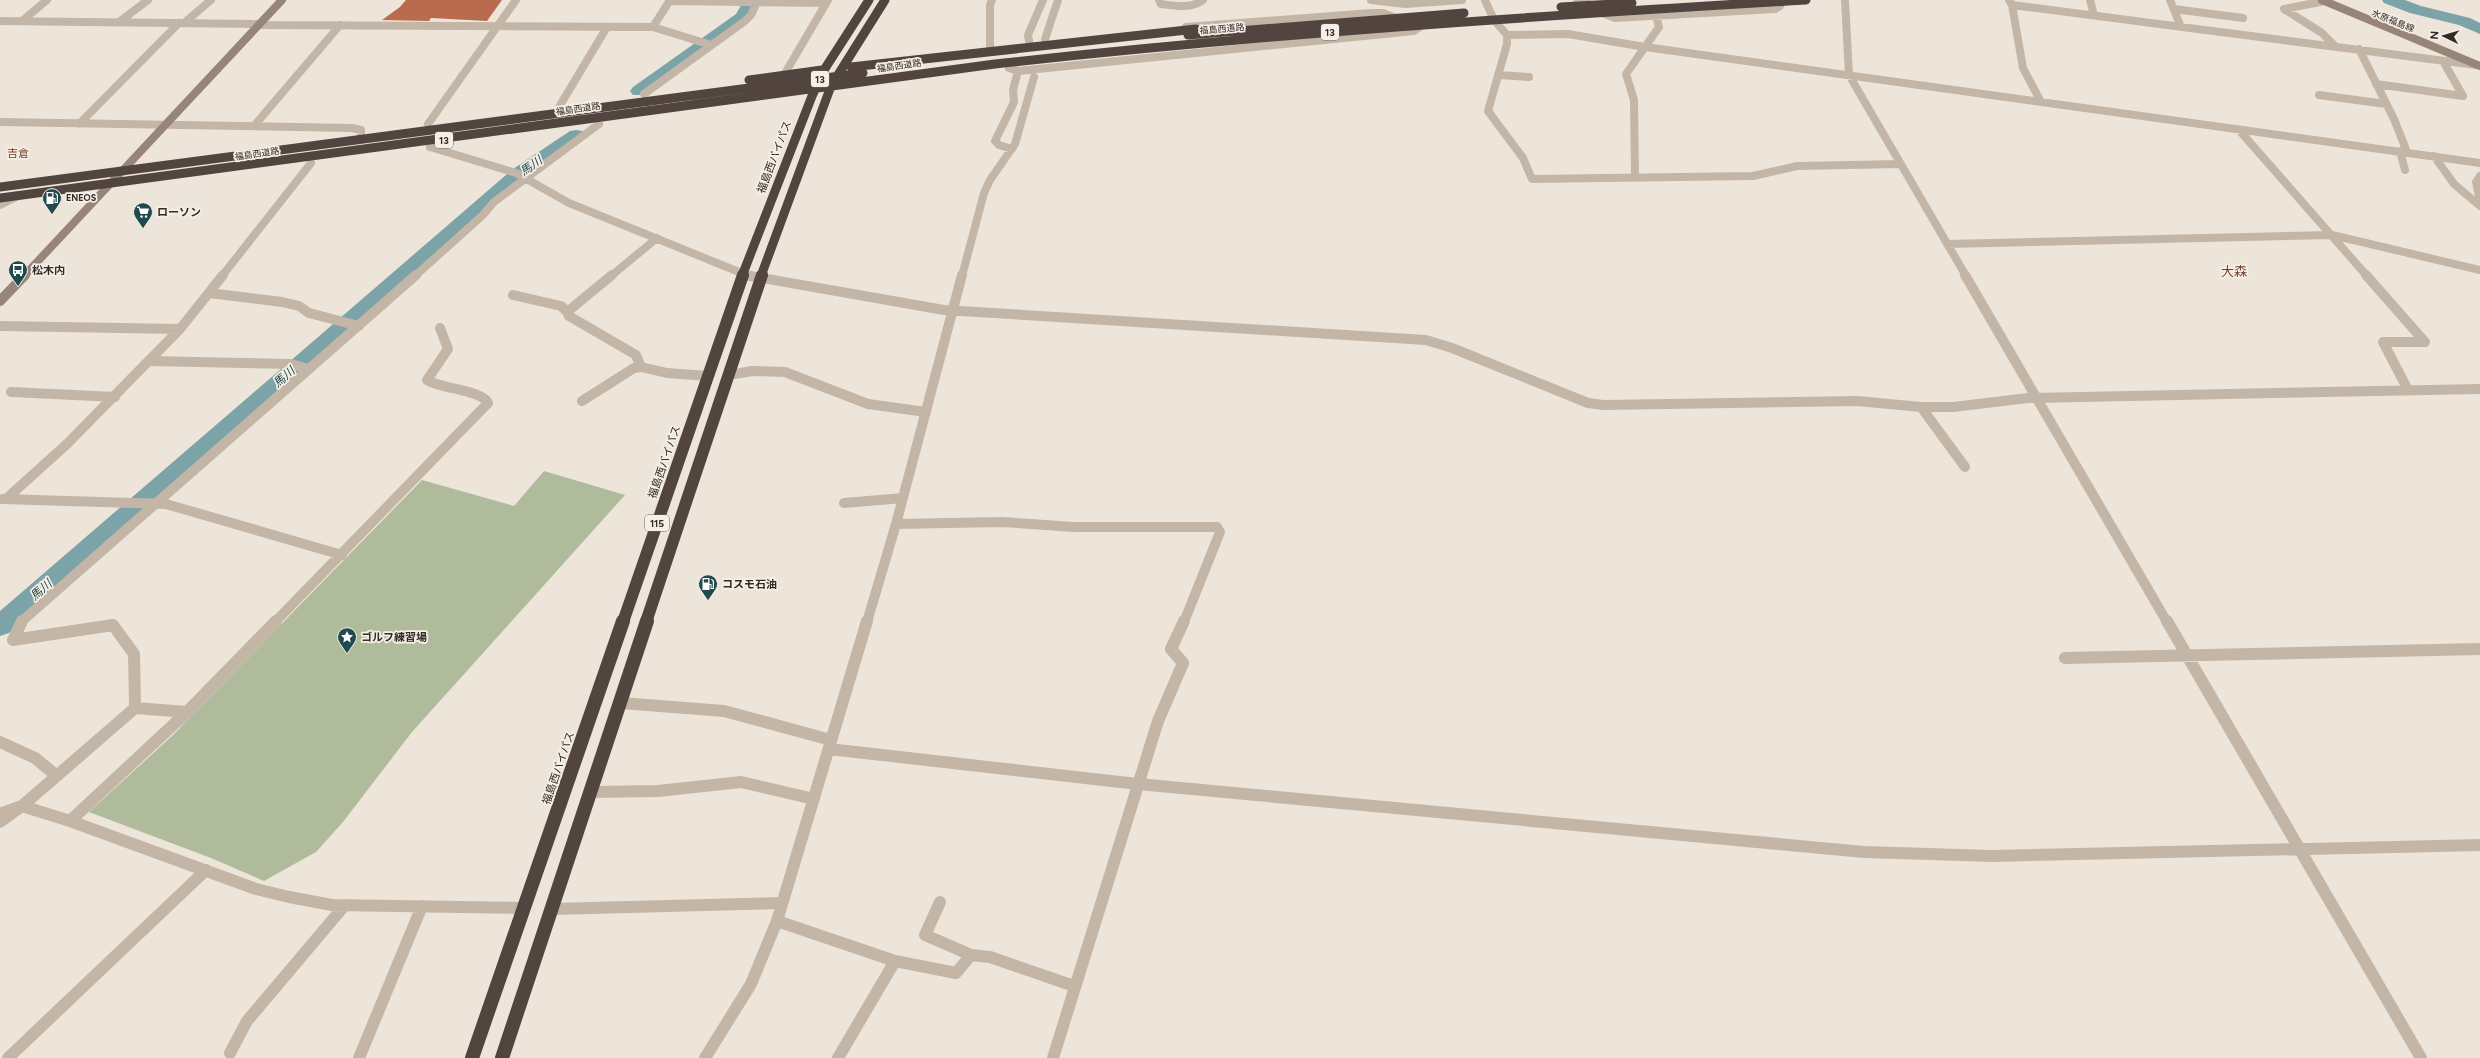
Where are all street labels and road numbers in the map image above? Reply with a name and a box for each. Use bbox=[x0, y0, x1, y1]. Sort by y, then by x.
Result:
street label: 水原福島線 bbox=[2370, 7, 2417, 34]
street label: 福島西道路 bbox=[1199, 21, 1245, 36]
road number: 13 bbox=[1321, 24, 1339, 40]
street label: 福島西道路 bbox=[876, 57, 922, 74]
road number: 13 bbox=[811, 71, 829, 87]
street label: 福島西道路 bbox=[555, 100, 601, 117]
street label: 福島西バイパス bbox=[755, 119, 794, 195]
road number: 13 bbox=[435, 132, 453, 148]
street label: 福島西道路 bbox=[234, 145, 280, 162]
street label: 福島西バイパス bbox=[646, 424, 683, 501]
road number: 115 bbox=[645, 515, 669, 531]
street label: 福島西バイパス bbox=[540, 730, 577, 807]

